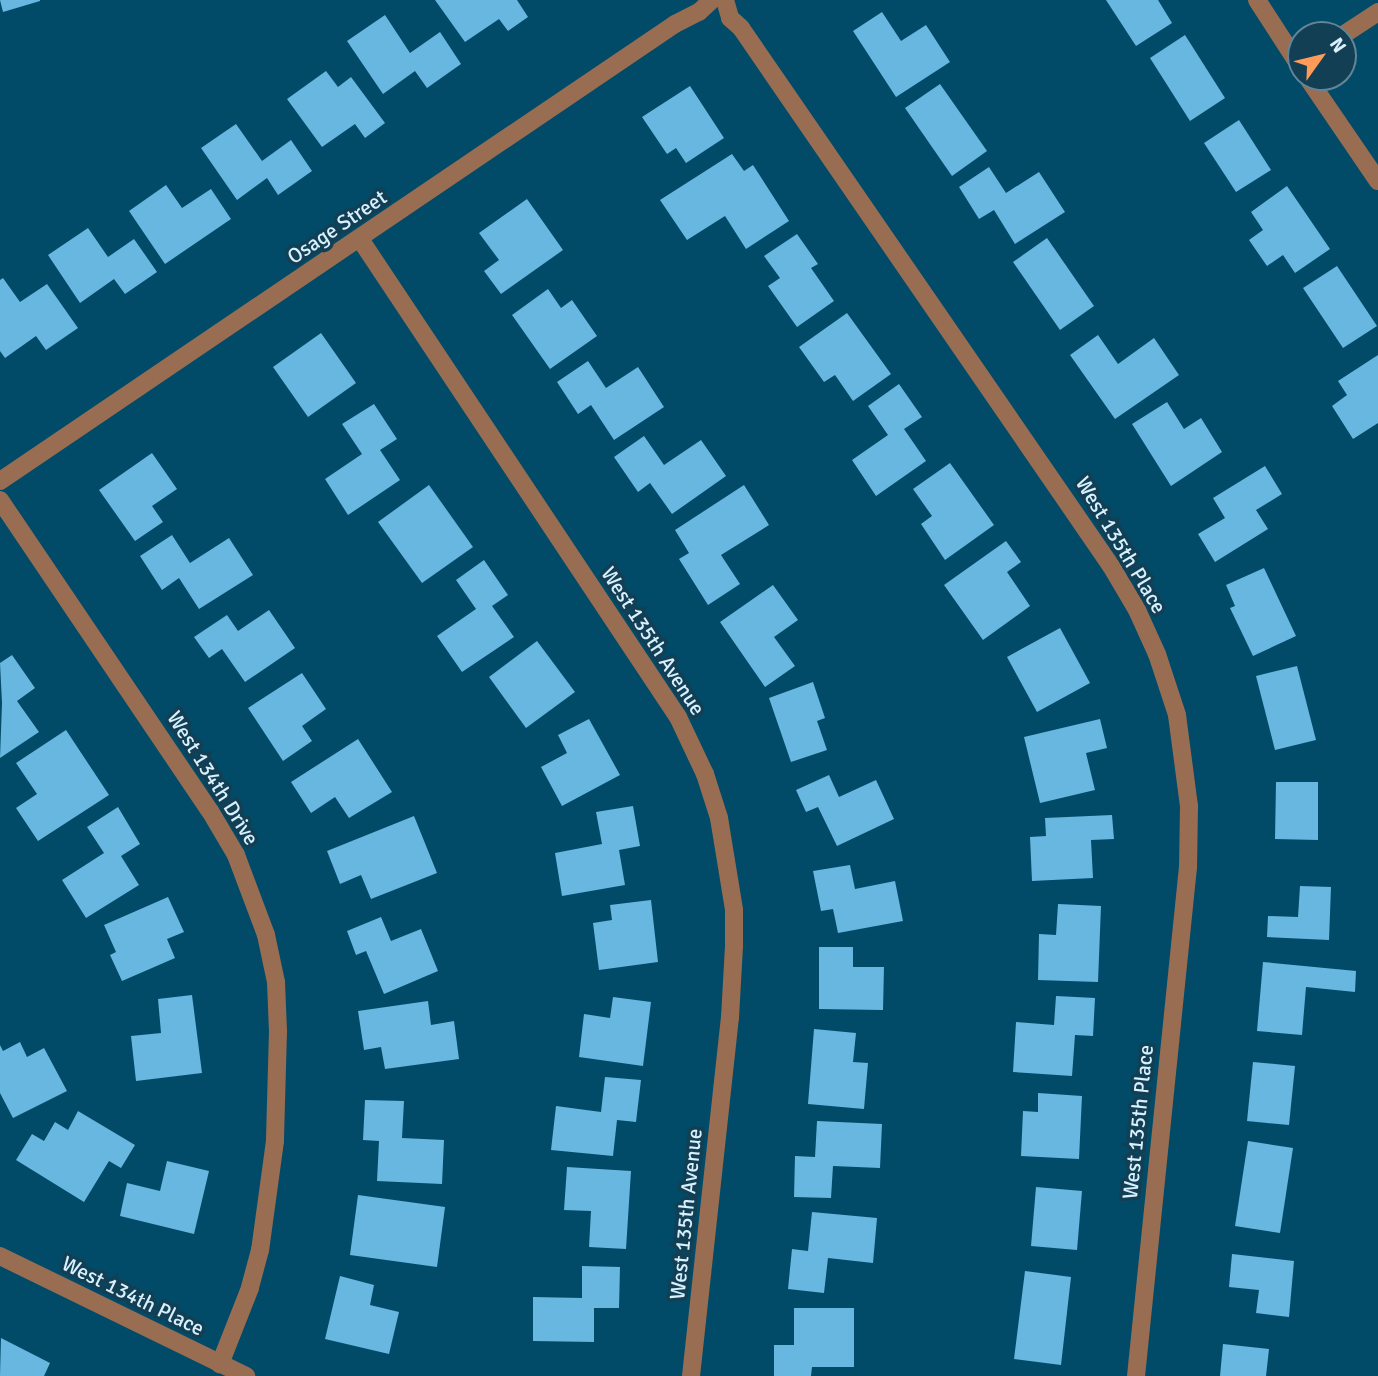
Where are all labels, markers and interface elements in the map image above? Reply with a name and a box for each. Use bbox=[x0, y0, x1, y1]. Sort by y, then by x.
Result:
north arrow bbox=[1287, 21, 1357, 91]
text: N bbox=[1324, 33, 1351, 58]
street label: Osage Street bbox=[282, 185, 392, 269]
street label: West 135th Place bbox=[1070, 472, 1172, 618]
street label: West 135th Avenue bbox=[596, 562, 710, 720]
street label: West 134th Drive bbox=[162, 706, 264, 850]
street label: West 135th Place bbox=[1117, 1044, 1159, 1200]
street label: West 135th Avenue bbox=[664, 1127, 708, 1301]
street label: West 134th Place bbox=[58, 1251, 208, 1341]

